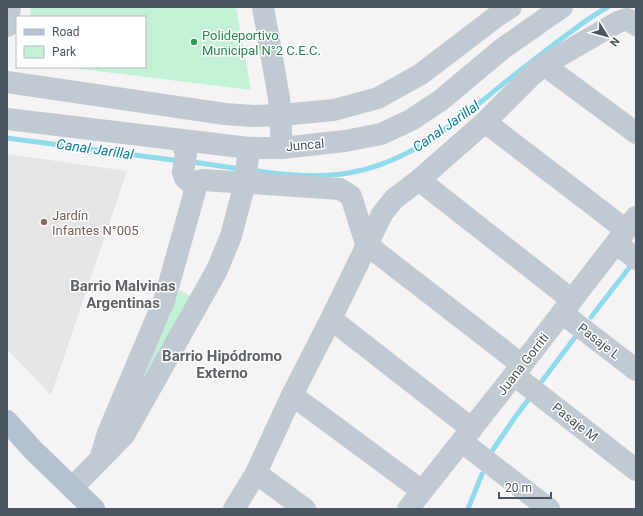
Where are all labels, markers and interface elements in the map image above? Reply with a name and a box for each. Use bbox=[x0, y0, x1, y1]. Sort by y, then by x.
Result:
legend bbox=[16, 16, 146, 68]
north arrow bbox=[587, 16, 627, 56]
text: Road bbox=[52, 25, 80, 39]
place label: Polideportivo Municipal N°2 C.E.C. bbox=[202, 28, 321, 58]
text: N bbox=[607, 35, 622, 49]
marker: Polideportivo Municipal N°2 C.E.C. bbox=[189, 37, 199, 47]
text: Park bbox=[52, 45, 77, 59]
water label: Canal Jarillal bbox=[409, 97, 483, 155]
water label: Canal Jarillal bbox=[55, 136, 135, 162]
street label: Juncal bbox=[285, 136, 325, 154]
place label: Jardín Infantes N°005 bbox=[52, 208, 139, 238]
marker: Jardín Infantes N°005 bbox=[39, 217, 49, 227]
district label: Barrio Malvinas Argentinas bbox=[70, 277, 176, 312]
street label: Pasaje L bbox=[575, 320, 623, 362]
street label: Juana Gorriti bbox=[494, 330, 552, 398]
district label: Barrio Hipódromo Externo bbox=[162, 347, 282, 382]
street label: Pasaje M bbox=[549, 400, 601, 444]
scale bar bbox=[499, 474, 551, 500]
text: 20 m bbox=[505, 481, 532, 495]

